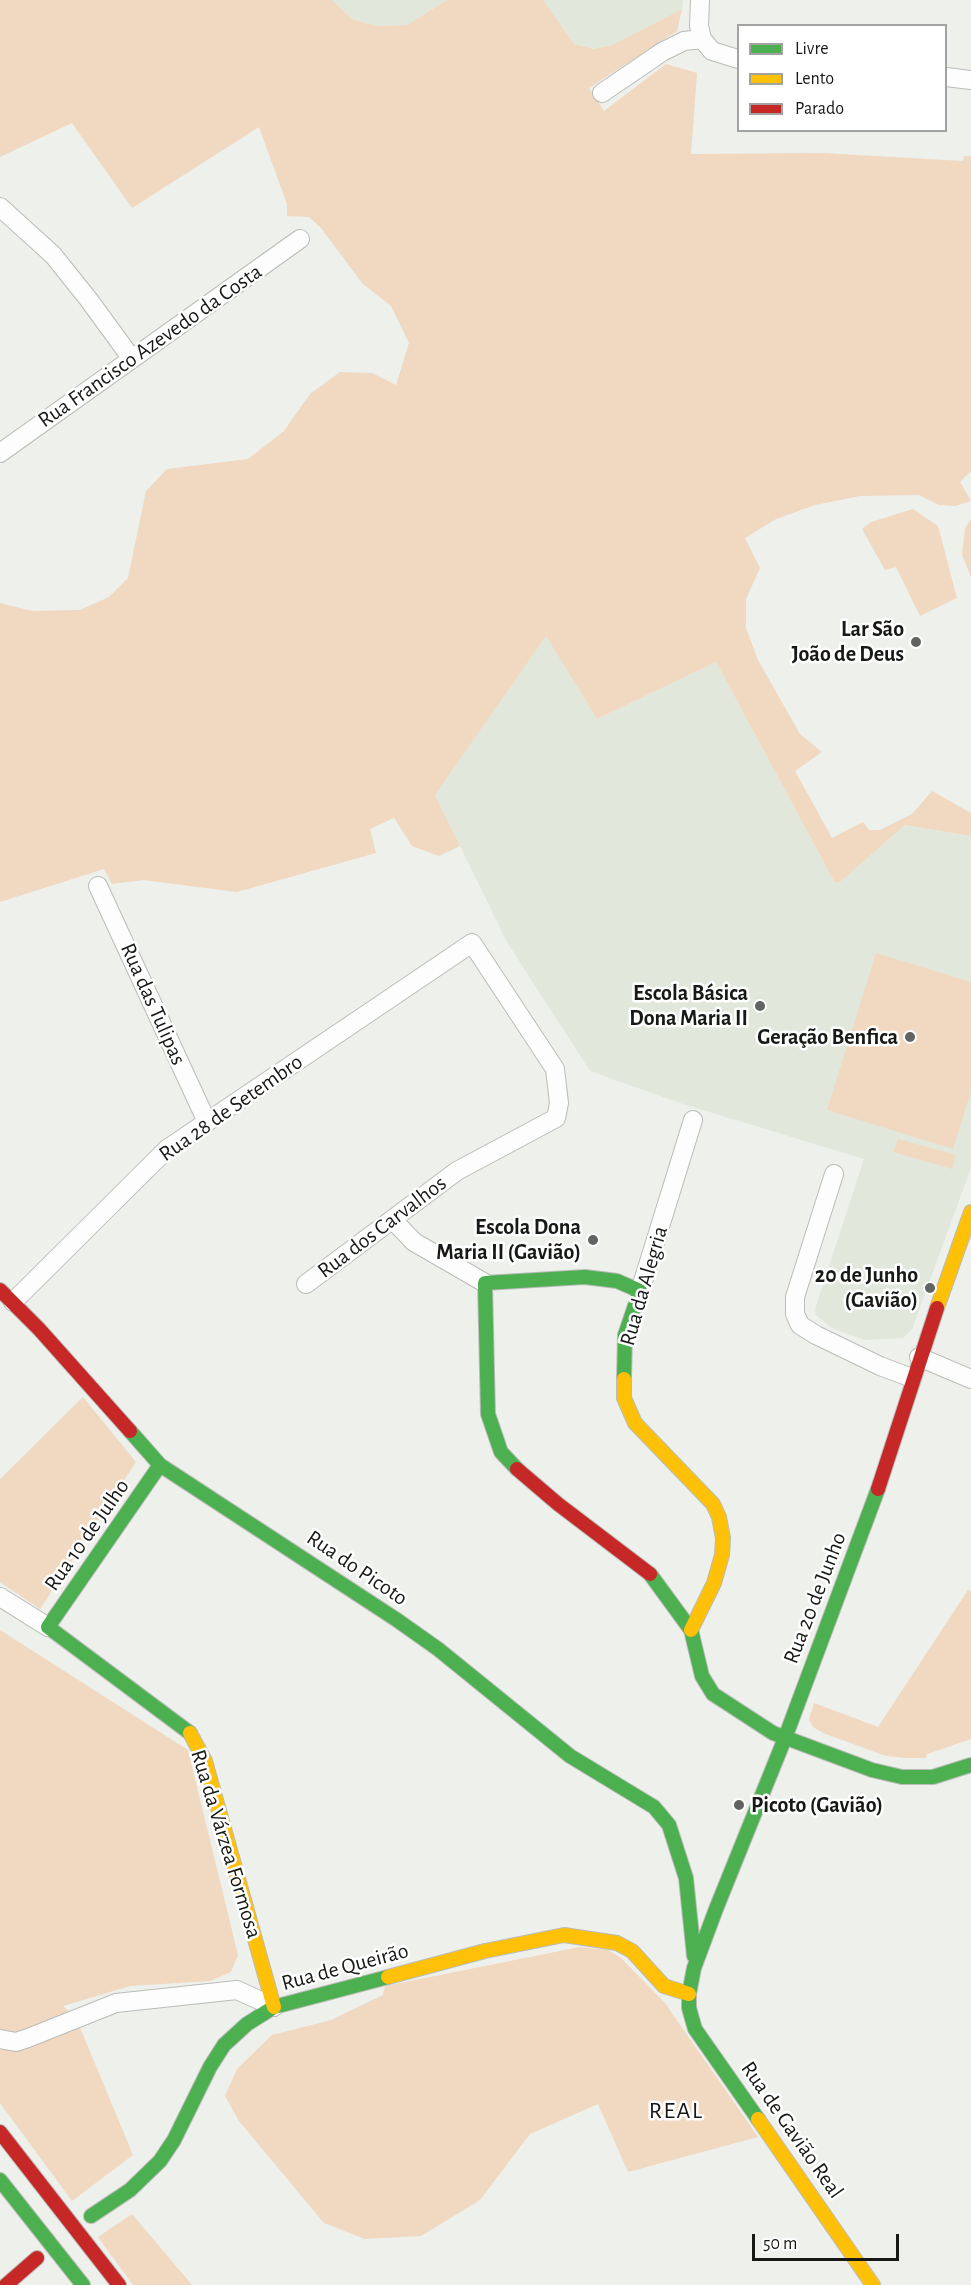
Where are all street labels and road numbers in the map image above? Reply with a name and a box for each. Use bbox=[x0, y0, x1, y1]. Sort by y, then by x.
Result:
street label: Rua Francisco Azevedo da Costa bbox=[33, 258, 267, 434]
street label: Rua das Tulipas bbox=[114, 939, 192, 1069]
street label: Rua 28 de Setembro bbox=[154, 1049, 308, 1167]
street label: Rua dos Carvalhos bbox=[312, 1170, 452, 1284]
street label: Rua da Alegria bbox=[614, 1223, 674, 1349]
street label: Rua 10 de Julho bbox=[39, 1474, 135, 1596]
street label: Rua do Picoto bbox=[301, 1525, 413, 1611]
street label: Rua 20 de Junho bbox=[778, 1529, 852, 1667]
street label: Rua da Várzea Formosa bbox=[185, 1746, 267, 1942]
street label: Rua de Queirão bbox=[279, 1937, 411, 1997]
street label: Rua de Gavião Real bbox=[735, 2056, 849, 2204]

